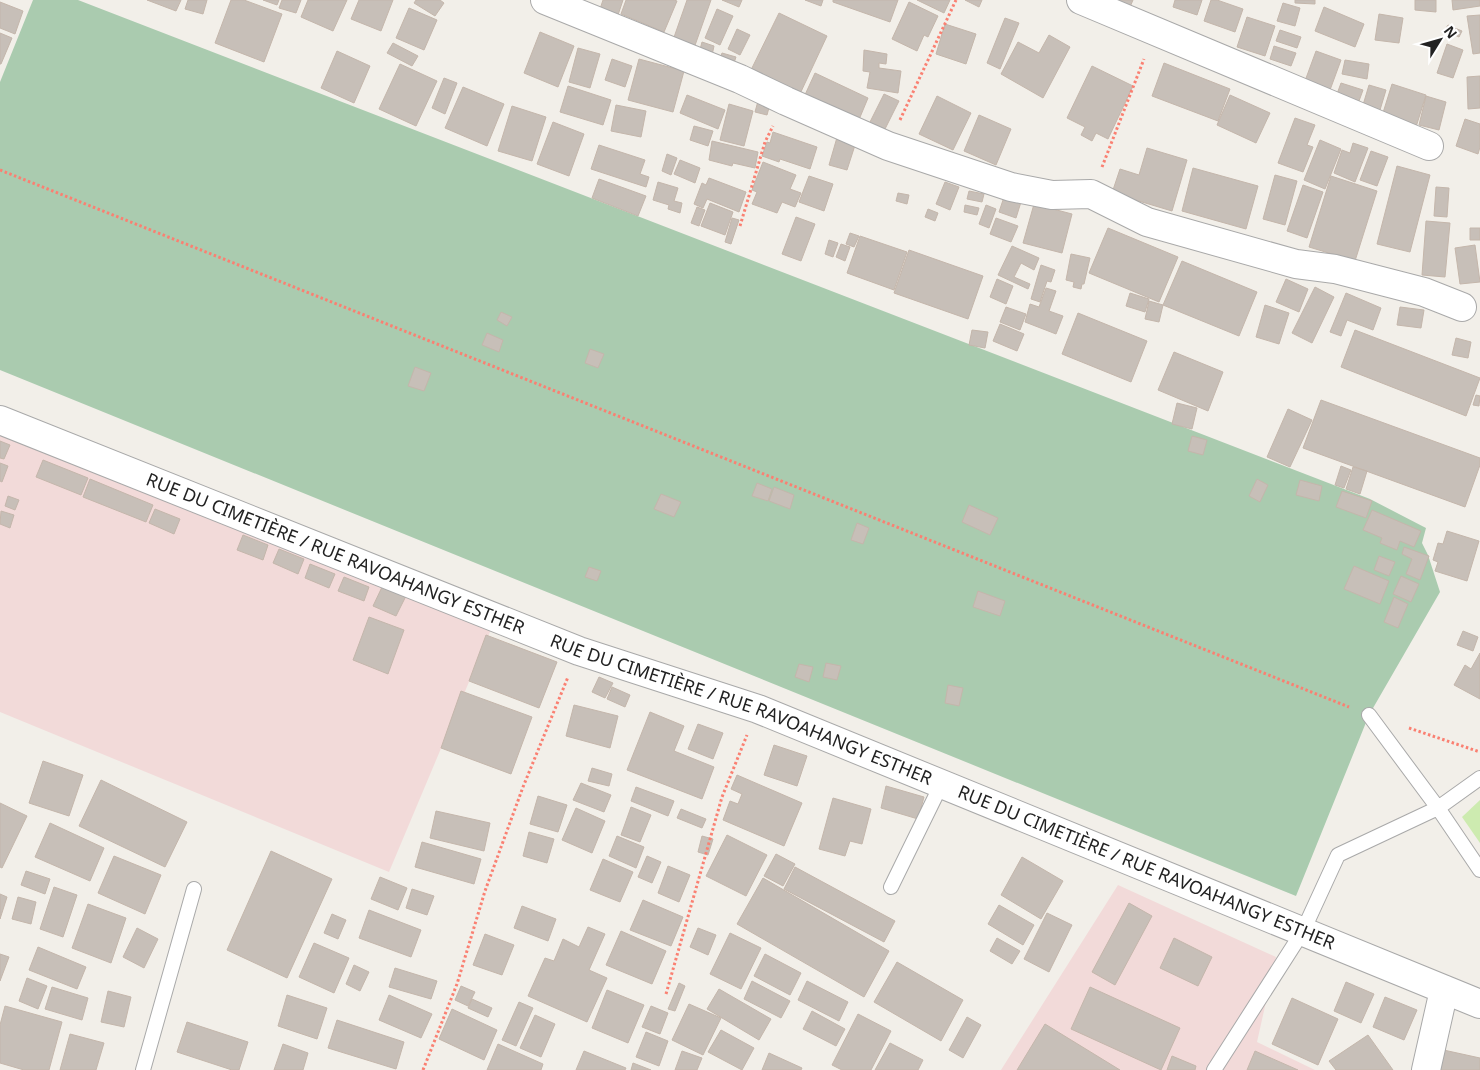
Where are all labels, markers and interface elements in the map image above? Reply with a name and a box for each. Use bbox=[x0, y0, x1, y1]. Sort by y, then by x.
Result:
north arrow bbox=[1415, 15, 1465, 65]
text: N bbox=[1440, 22, 1462, 42]
street label: RUE DU CIMETIÈRE / RUE RAVOAHANGY ESTHER bbox=[143, 467, 528, 639]
street label: RUE DU CIMETIÈRE / RUE RAVOAHANGY ESTHER bbox=[547, 628, 936, 790]
street label: RUE DU CIMETIÈRE / RUE RAVOAHANGY ESTHER bbox=[955, 779, 1339, 954]

